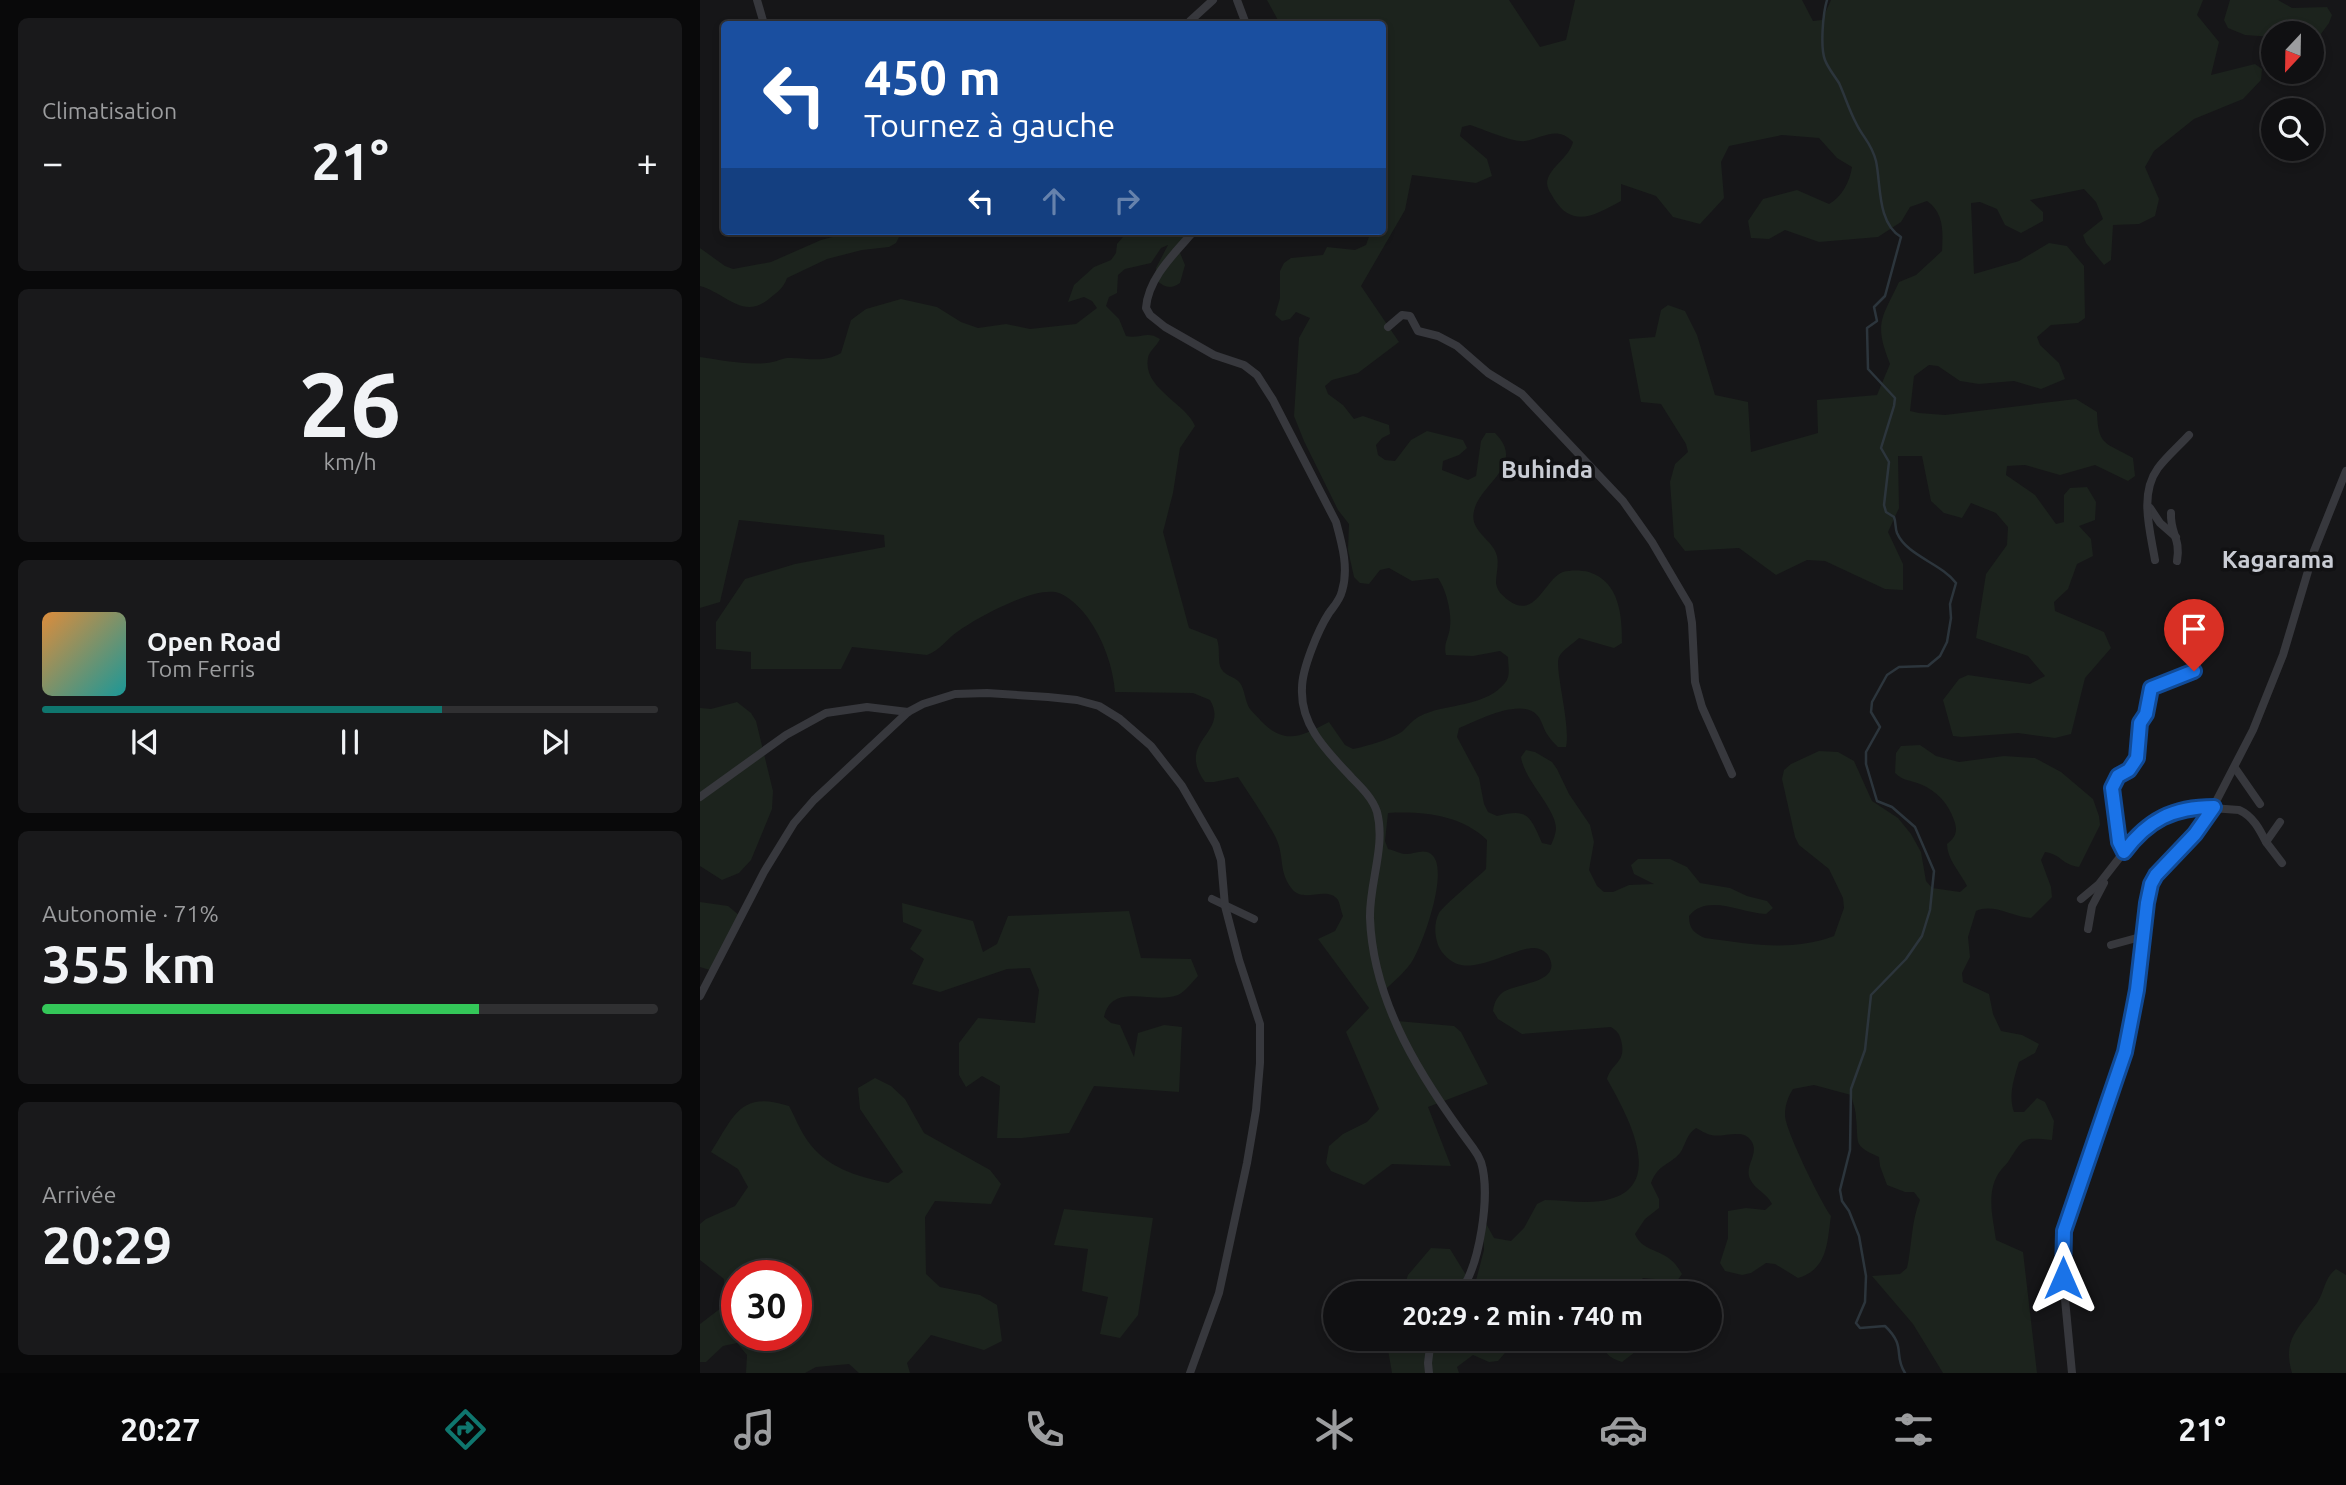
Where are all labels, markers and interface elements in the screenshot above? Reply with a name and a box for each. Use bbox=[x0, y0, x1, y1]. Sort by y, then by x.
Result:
north arrow bbox=[2261, 21, 2324, 84]
map controls bbox=[2261, 21, 2324, 161]
icon: left bbox=[749, 49, 840, 140]
text: 450 m bbox=[864, 49, 1001, 104]
text: Climatisation bbox=[42, 98, 177, 123]
button: search bbox=[2261, 98, 2324, 161]
text: Tournez à gauche bbox=[864, 107, 1115, 143]
text: 21° bbox=[311, 132, 389, 190]
text: − bbox=[42, 141, 63, 183]
text: + bbox=[637, 141, 658, 183]
icon: left bbox=[962, 182, 1000, 220]
icon: ahead bbox=[1035, 182, 1073, 220]
icon: right bbox=[1108, 182, 1146, 220]
text: 26 bbox=[299, 352, 401, 454]
text: km/h bbox=[323, 449, 377, 474]
district label: Buhinda bbox=[1501, 456, 1593, 483]
district label: Kagarama bbox=[2222, 546, 2334, 573]
pin bbox=[2164, 599, 2224, 671]
icon: arrive bbox=[2175, 610, 2213, 648]
text: Open Road bbox=[147, 627, 281, 656]
text: Tom Ferris bbox=[147, 656, 255, 681]
icon: previous bbox=[126, 723, 164, 761]
icon: pause bbox=[331, 723, 369, 761]
icon: next bbox=[536, 723, 574, 761]
text: Autonomie · 71% bbox=[42, 901, 219, 926]
text: 355 km bbox=[42, 935, 216, 993]
text: Arrivée bbox=[42, 1182, 117, 1207]
text: 20:29 bbox=[42, 1216, 172, 1274]
position arrow bbox=[2026, 1241, 2100, 1315]
speed limit sign: 30 bbox=[721, 1260, 812, 1351]
text: 20:29 · 2 min · 740 m bbox=[1402, 1301, 1643, 1330]
icon: directions bbox=[441, 1405, 490, 1454]
icon: music bbox=[730, 1405, 779, 1454]
icon: phone bbox=[1020, 1405, 1069, 1454]
icon: climate bbox=[1310, 1405, 1359, 1454]
icon: car bbox=[1599, 1405, 1648, 1454]
icon: filters bbox=[1889, 1405, 1938, 1454]
text: 20:27 bbox=[120, 1411, 200, 1447]
text: 21° bbox=[2178, 1411, 2226, 1447]

